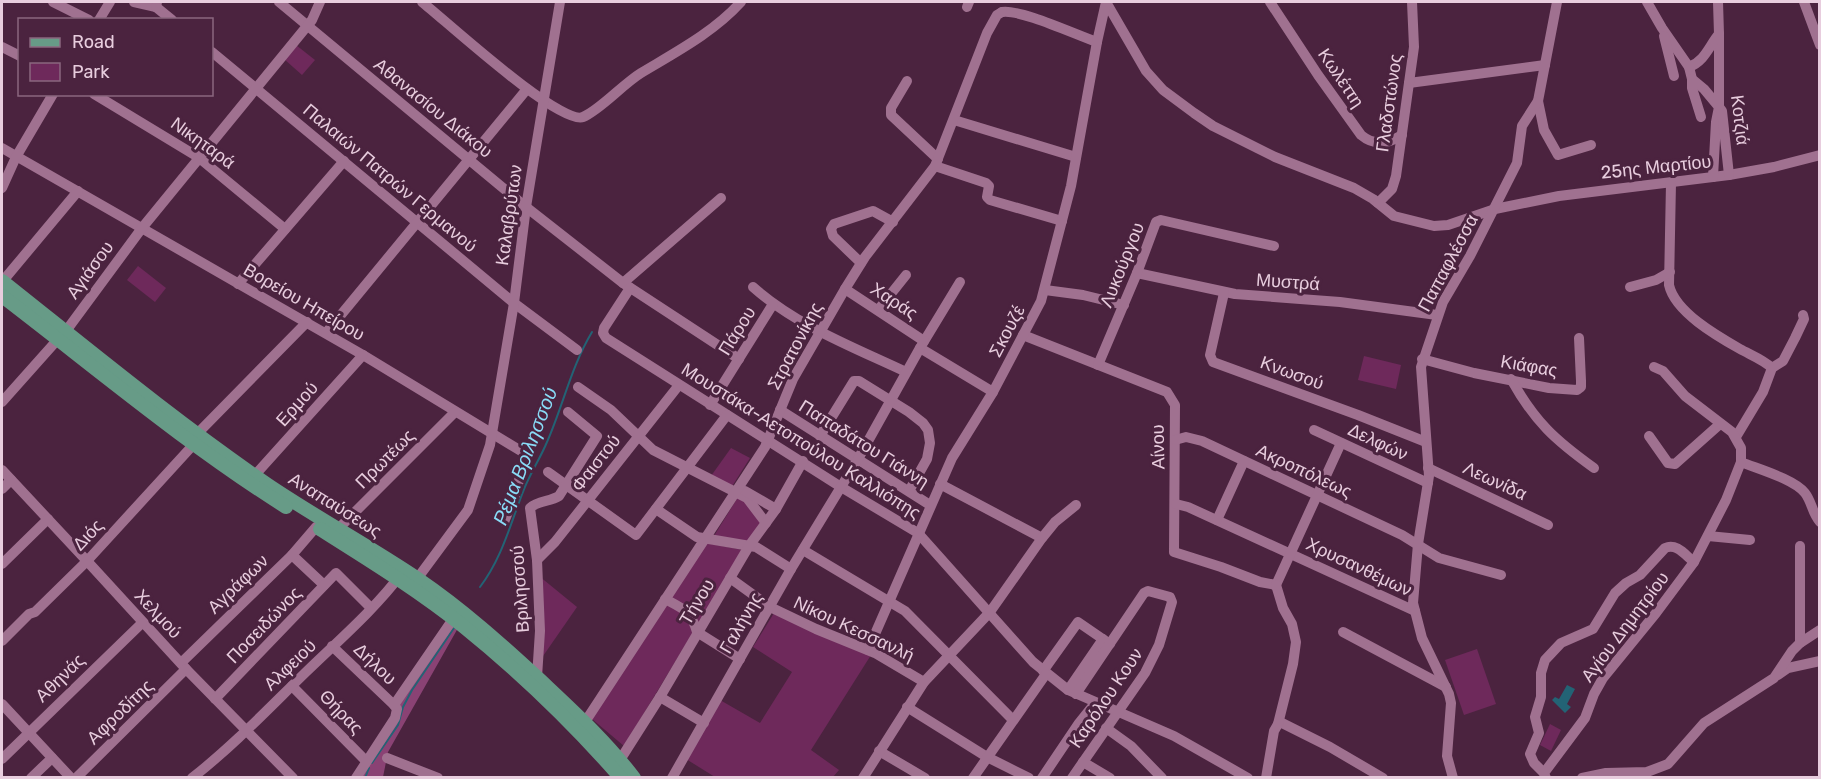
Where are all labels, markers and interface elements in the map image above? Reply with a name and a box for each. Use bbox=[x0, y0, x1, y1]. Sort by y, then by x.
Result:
legend bbox=[18, 18, 213, 96]
text: Road bbox=[72, 31, 115, 53]
street label: Κωλέττη bbox=[1313, 44, 1369, 112]
street label: Γλαδστώνος bbox=[1371, 52, 1407, 153]
street label: Αθανασίου Διάκου bbox=[369, 53, 497, 163]
text: Park bbox=[72, 61, 110, 83]
street label: Κοτζιά bbox=[1726, 94, 1754, 146]
street label: Παλαιών Πατρών Γερμανού bbox=[299, 99, 481, 257]
street label: Νικηταρά bbox=[167, 112, 239, 174]
street label: 25ης Μαρτίου bbox=[1600, 150, 1712, 184]
street label: Καλαβρύτων bbox=[491, 163, 527, 267]
street label: Παπαφλέσσα bbox=[1413, 211, 1483, 315]
street label: Λυκούργου bbox=[1095, 219, 1149, 311]
street label: Αγιάσου bbox=[62, 237, 118, 303]
street label: Βορείου Ηπείρου bbox=[240, 258, 368, 346]
street label: Μυστρά bbox=[1255, 269, 1321, 295]
street label: Χαράς bbox=[866, 278, 922, 324]
street label: Στρατονίκης bbox=[763, 298, 827, 393]
street label: Σκουζέ bbox=[984, 301, 1030, 361]
street label: Πάρου bbox=[713, 302, 761, 360]
street label: Κιάφας bbox=[1499, 350, 1559, 382]
street label: Κνωσού bbox=[1257, 351, 1327, 395]
street label: Μουστάκα-Αετοπούλου Καλλιόπης bbox=[677, 358, 925, 524]
street label: Ερμού bbox=[271, 377, 323, 431]
water label: Ρέμα Βριλησσού bbox=[488, 384, 562, 528]
street label: Παπαδάτου Γιάννη bbox=[795, 395, 933, 493]
street label: Δελφών bbox=[1345, 419, 1411, 465]
street label: Αίνου bbox=[1147, 424, 1169, 470]
street label: Πρωτέως bbox=[351, 425, 419, 493]
street label: Φαιστού bbox=[567, 430, 625, 496]
street label: Ακροπόλεως bbox=[1253, 439, 1356, 503]
street label: Λεωνίδα bbox=[1460, 457, 1530, 505]
street label: Αναπαύσεως bbox=[284, 468, 386, 542]
street label: Διός bbox=[68, 515, 108, 555]
street label: Χρυσανθέμων bbox=[1303, 533, 1415, 601]
street label: Βριλησσού bbox=[506, 545, 534, 633]
street label: Αγράφων bbox=[203, 550, 273, 618]
street label: Αγίου Δημητρίου bbox=[1576, 567, 1674, 687]
street label: Τήνου bbox=[675, 575, 719, 629]
street label: Ποσειδώνος bbox=[222, 582, 306, 668]
street label: Χελμού bbox=[130, 585, 186, 643]
street label: Γαλήνης bbox=[715, 588, 767, 658]
street label: Νίκου Κεσσανλή bbox=[790, 591, 918, 667]
street label: Αλφειού bbox=[259, 635, 321, 695]
street label: Δήλου bbox=[349, 639, 401, 689]
street label: Καρόλου Κουν bbox=[1065, 644, 1147, 752]
street label: Αθηνάς bbox=[31, 649, 89, 707]
street label: Αφροδίτης bbox=[82, 675, 158, 749]
street label: Θήρας bbox=[315, 685, 368, 739]

